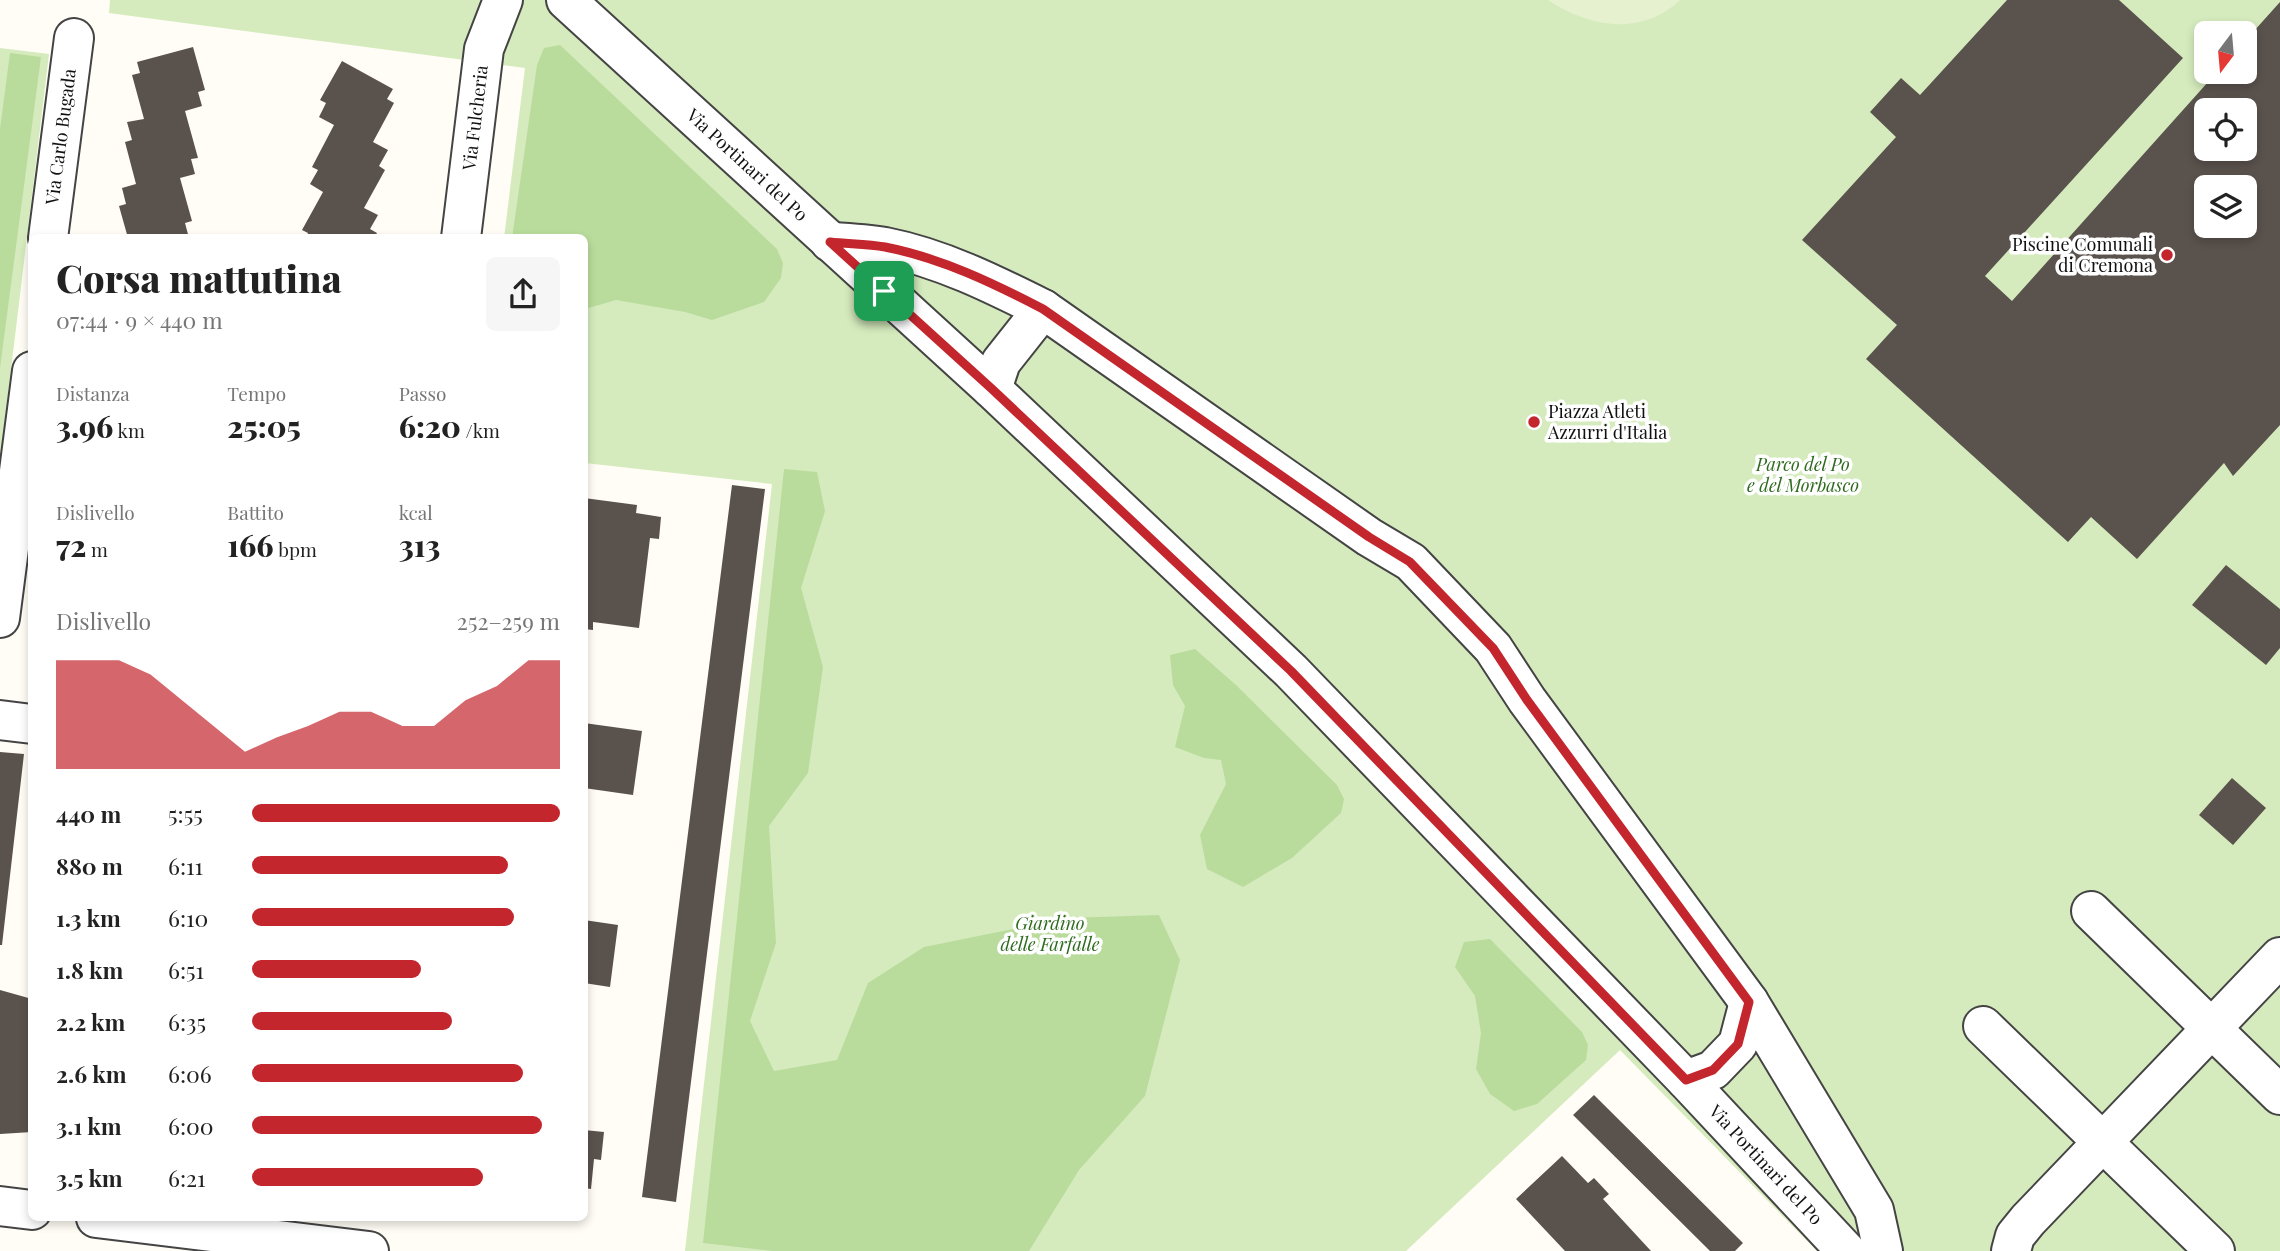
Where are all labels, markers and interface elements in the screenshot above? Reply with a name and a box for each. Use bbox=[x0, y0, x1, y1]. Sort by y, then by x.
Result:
north arrow bbox=[2194, 21, 2258, 84]
map controls bbox=[2194, 21, 2257, 238]
street label: Via Fulcheria bbox=[456, 64, 493, 173]
street label: Via Carlo Bugada bbox=[39, 67, 81, 207]
button: locate bbox=[2194, 98, 2257, 161]
street label: Via Portinari del Po bbox=[681, 102, 813, 226]
button: layers bbox=[2194, 175, 2257, 238]
place label: Piscine Comunali di Cremona bbox=[2012, 232, 2153, 277]
marker: Piscine Comunali di Cremona bbox=[2159, 247, 2175, 263]
text: Corsa mattutina bbox=[56, 252, 342, 303]
button: share bbox=[486, 257, 560, 331]
pin bbox=[854, 261, 914, 321]
icon: arrive bbox=[865, 272, 903, 310]
text: 07:44 · 9 × 440 m bbox=[56, 304, 223, 335]
text: Distanza bbox=[56, 380, 130, 406]
text: Tempo bbox=[227, 380, 286, 406]
text: Passo bbox=[399, 380, 447, 406]
place label: Piazza Atleti Azzurri d'Italia bbox=[1547, 399, 1667, 444]
text: 3.96 bbox=[56, 406, 113, 446]
text: 25:05 bbox=[227, 406, 301, 446]
text: 6:20 bbox=[399, 406, 461, 446]
marker: Piazza Atleti Azzurri d'Italia bbox=[1526, 414, 1542, 430]
text: km bbox=[113, 417, 145, 443]
text: /km bbox=[461, 417, 500, 443]
park label: Parco del Po e del Morbasco bbox=[1747, 452, 1859, 497]
text: Dislivello bbox=[56, 499, 135, 525]
text: Battito bbox=[227, 499, 284, 525]
text: kcal bbox=[399, 499, 433, 525]
text: 72 bbox=[56, 525, 86, 565]
text: 166 bbox=[227, 525, 274, 565]
text: 313 bbox=[399, 525, 440, 565]
text: m bbox=[86, 536, 108, 562]
text: bpm bbox=[274, 536, 317, 562]
text: Dislivello bbox=[56, 605, 151, 636]
text: 252–259 m bbox=[457, 605, 560, 636]
text: 440 m bbox=[56, 798, 121, 829]
text: 5:55 bbox=[168, 798, 203, 829]
text: 880 m bbox=[56, 850, 123, 881]
text: 6:11 bbox=[168, 850, 203, 881]
text: 1.3 km bbox=[56, 902, 121, 933]
text: 6:10 bbox=[168, 902, 208, 933]
park label: Giardino delle Farfalle bbox=[1000, 911, 1100, 956]
text: 1.8 km bbox=[56, 954, 123, 985]
text: 6:51 bbox=[168, 954, 204, 985]
text: 2.2 km bbox=[56, 1006, 125, 1037]
text: 6:35 bbox=[168, 1006, 206, 1037]
text: 2.6 km bbox=[56, 1058, 127, 1089]
text: 6:06 bbox=[168, 1058, 212, 1089]
street label: Via Portinari del Po bbox=[1704, 1098, 1829, 1230]
text: 3.1 km bbox=[56, 1110, 122, 1141]
text: 6:00 bbox=[168, 1110, 214, 1141]
text: 3.5 km bbox=[56, 1162, 123, 1193]
text: 6:21 bbox=[168, 1162, 206, 1193]

